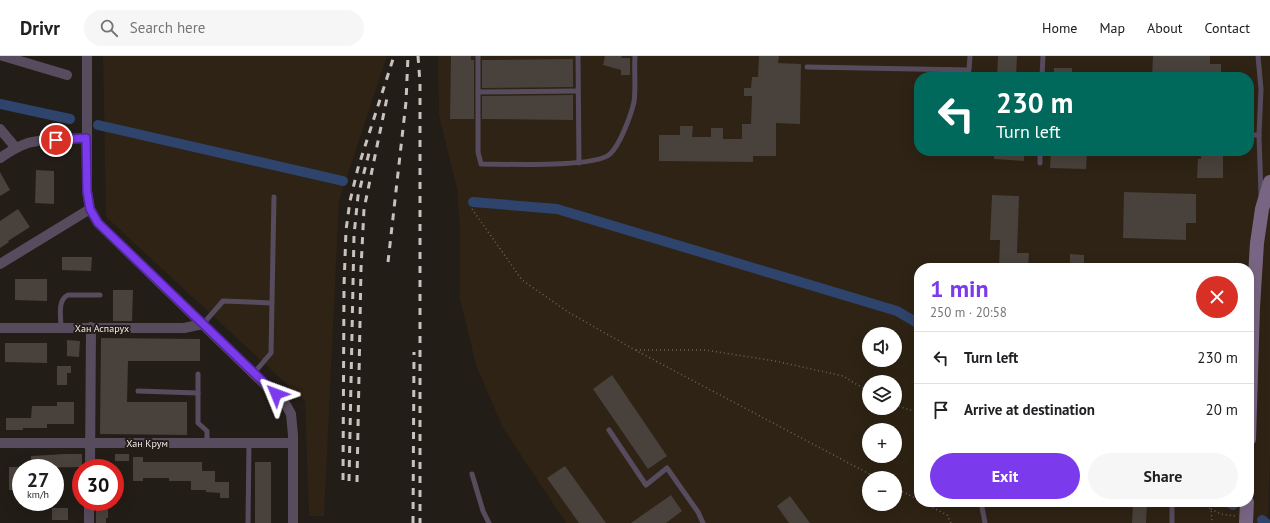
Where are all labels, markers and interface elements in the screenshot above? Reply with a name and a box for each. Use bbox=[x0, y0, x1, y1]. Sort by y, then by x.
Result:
search box bbox=[84, 10, 364, 46]
text: Drivr bbox=[20, 16, 60, 40]
icon: search bbox=[98, 17, 120, 39]
text: Search here bbox=[130, 18, 205, 37]
text: Home bbox=[1042, 19, 1077, 37]
text: Map bbox=[1099, 19, 1125, 37]
text: About bbox=[1147, 19, 1183, 37]
text: Contact bbox=[1205, 19, 1250, 37]
text: 230 m bbox=[996, 84, 1073, 121]
icon: left bbox=[930, 88, 982, 140]
text: Turn left bbox=[996, 120, 1061, 143]
pin bbox=[39, 123, 73, 157]
icon: arrive bbox=[45, 129, 67, 151]
text: 1 min bbox=[930, 273, 989, 304]
button: close bbox=[1196, 276, 1238, 318]
text: 250 m · 20:58 bbox=[930, 304, 1007, 321]
street label: Хан Аспарух bbox=[75, 322, 129, 335]
map controls bbox=[862, 327, 902, 511]
button: sound bbox=[862, 327, 902, 367]
icon: left bbox=[930, 347, 952, 369]
text: Turn left bbox=[964, 348, 1018, 367]
text: 230 m bbox=[1197, 348, 1238, 367]
position arrow bbox=[255, 373, 297, 415]
button: layers bbox=[862, 375, 902, 415]
icon: arrive bbox=[930, 399, 952, 421]
text: Arrive at destination bbox=[964, 400, 1095, 419]
text: 20 m bbox=[1205, 400, 1238, 419]
button: + bbox=[862, 423, 902, 463]
street label: Хан Крум bbox=[126, 437, 168, 450]
button: Exit bbox=[930, 453, 1080, 499]
button: Share bbox=[1088, 453, 1238, 499]
speed limit sign: 30 bbox=[72, 459, 124, 511]
text: 27 bbox=[27, 467, 49, 493]
button: − bbox=[862, 471, 902, 511]
text: km/h bbox=[27, 488, 49, 501]

